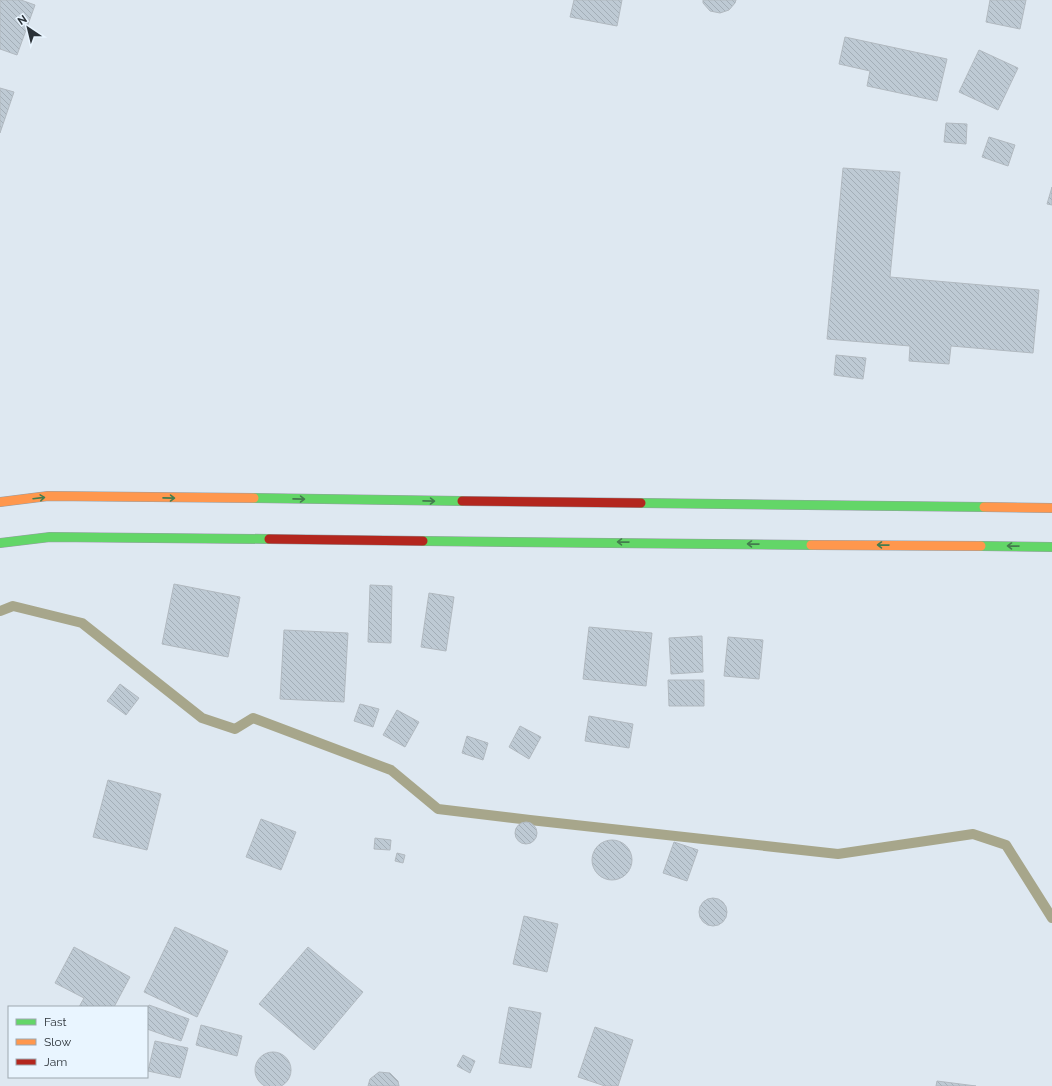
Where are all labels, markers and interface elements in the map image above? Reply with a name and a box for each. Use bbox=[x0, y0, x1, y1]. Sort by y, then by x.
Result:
north arrow bbox=[8, 8, 48, 48]
text: N bbox=[15, 12, 30, 28]
one-way arrow bbox=[32, 494, 45, 501]
one-way arrow bbox=[162, 494, 175, 502]
one-way arrow bbox=[292, 495, 305, 503]
one-way arrow bbox=[422, 497, 435, 505]
one-way arrow bbox=[617, 538, 630, 546]
one-way arrow bbox=[747, 540, 760, 548]
one-way arrow bbox=[877, 541, 890, 549]
one-way arrow bbox=[1007, 542, 1020, 550]
legend bbox=[8, 1006, 148, 1078]
text: Fast bbox=[44, 1015, 67, 1029]
text: Slow bbox=[44, 1035, 71, 1049]
text: Jam bbox=[44, 1055, 67, 1069]

